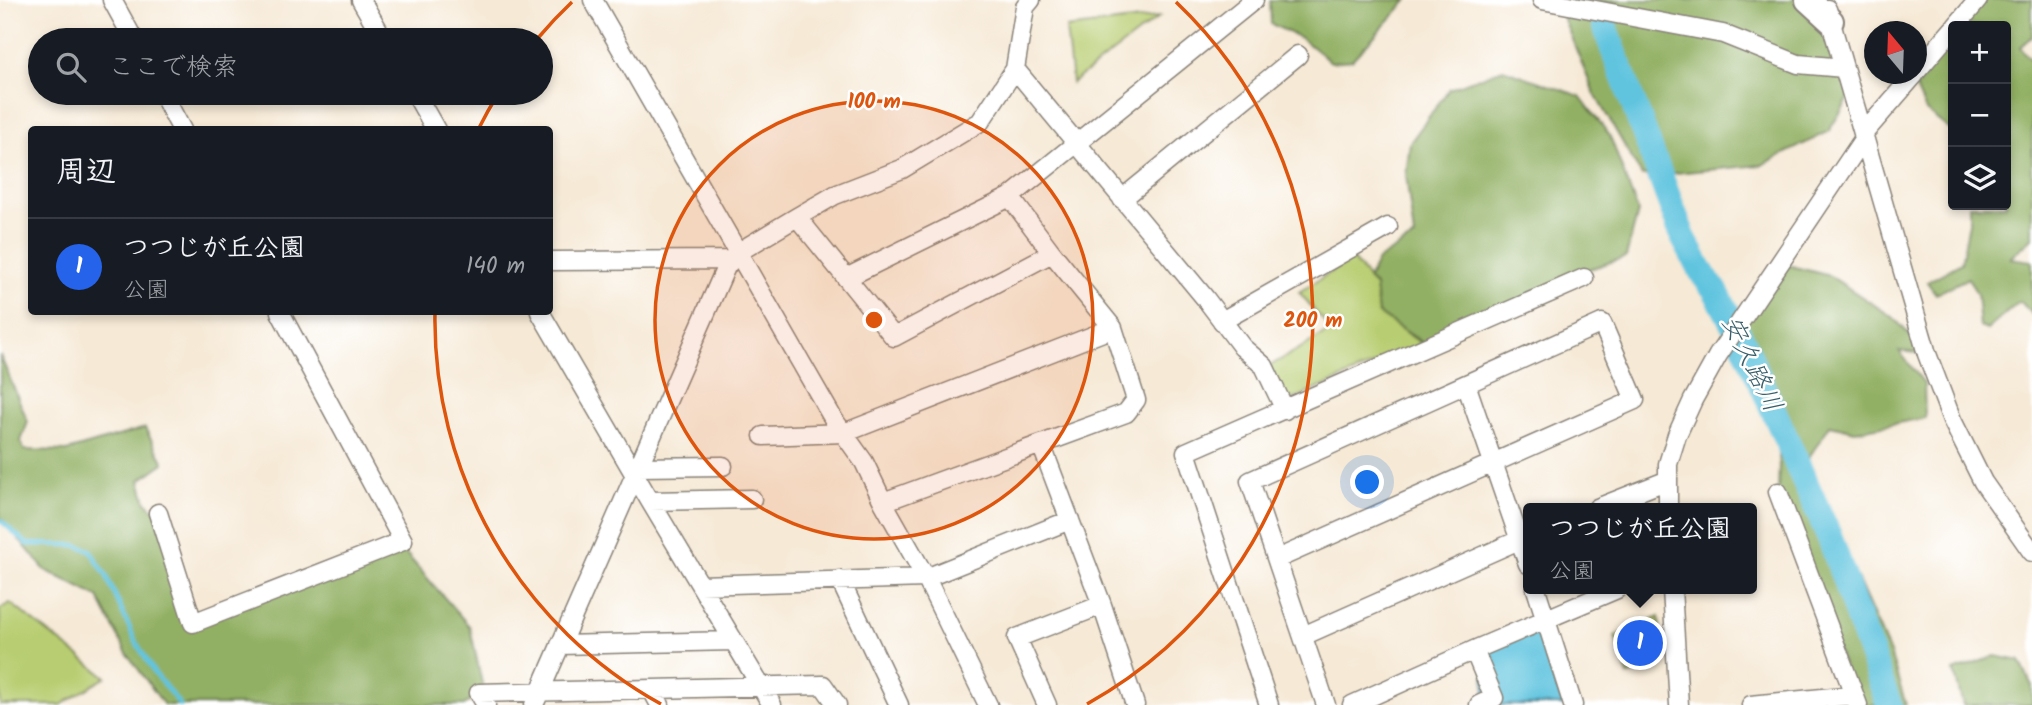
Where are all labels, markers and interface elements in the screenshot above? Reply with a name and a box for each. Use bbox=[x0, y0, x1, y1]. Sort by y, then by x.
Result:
north arrow bbox=[1864, 21, 1927, 84]
map controls bbox=[1948, 21, 2011, 210]
button: + bbox=[1948, 21, 2011, 84]
search box bbox=[28, 28, 553, 105]
text: ここで検索 bbox=[108, 47, 238, 89]
icon: search bbox=[52, 48, 90, 86]
button: − bbox=[1948, 84, 2011, 147]
text: 100 m bbox=[847, 86, 901, 119]
button: layers bbox=[1948, 147, 2011, 210]
text: 周辺 bbox=[56, 149, 116, 197]
text: つつじが丘公園 bbox=[123, 228, 305, 270]
text: 1 bbox=[76, 249, 82, 285]
text: 140 m bbox=[466, 249, 525, 285]
text: 公園 bbox=[123, 273, 169, 309]
text: 200 m bbox=[1283, 305, 1343, 338]
centre of rings bbox=[862, 308, 886, 332]
water label: 安久路川 bbox=[1709, 308, 1793, 420]
your location bbox=[1350, 465, 1384, 499]
popup bbox=[1523, 503, 1757, 594]
text: つつじが丘公園 bbox=[1549, 509, 1731, 551]
text: 公園 bbox=[1549, 554, 1595, 590]
pin: 1 bbox=[1617, 617, 1663, 669]

